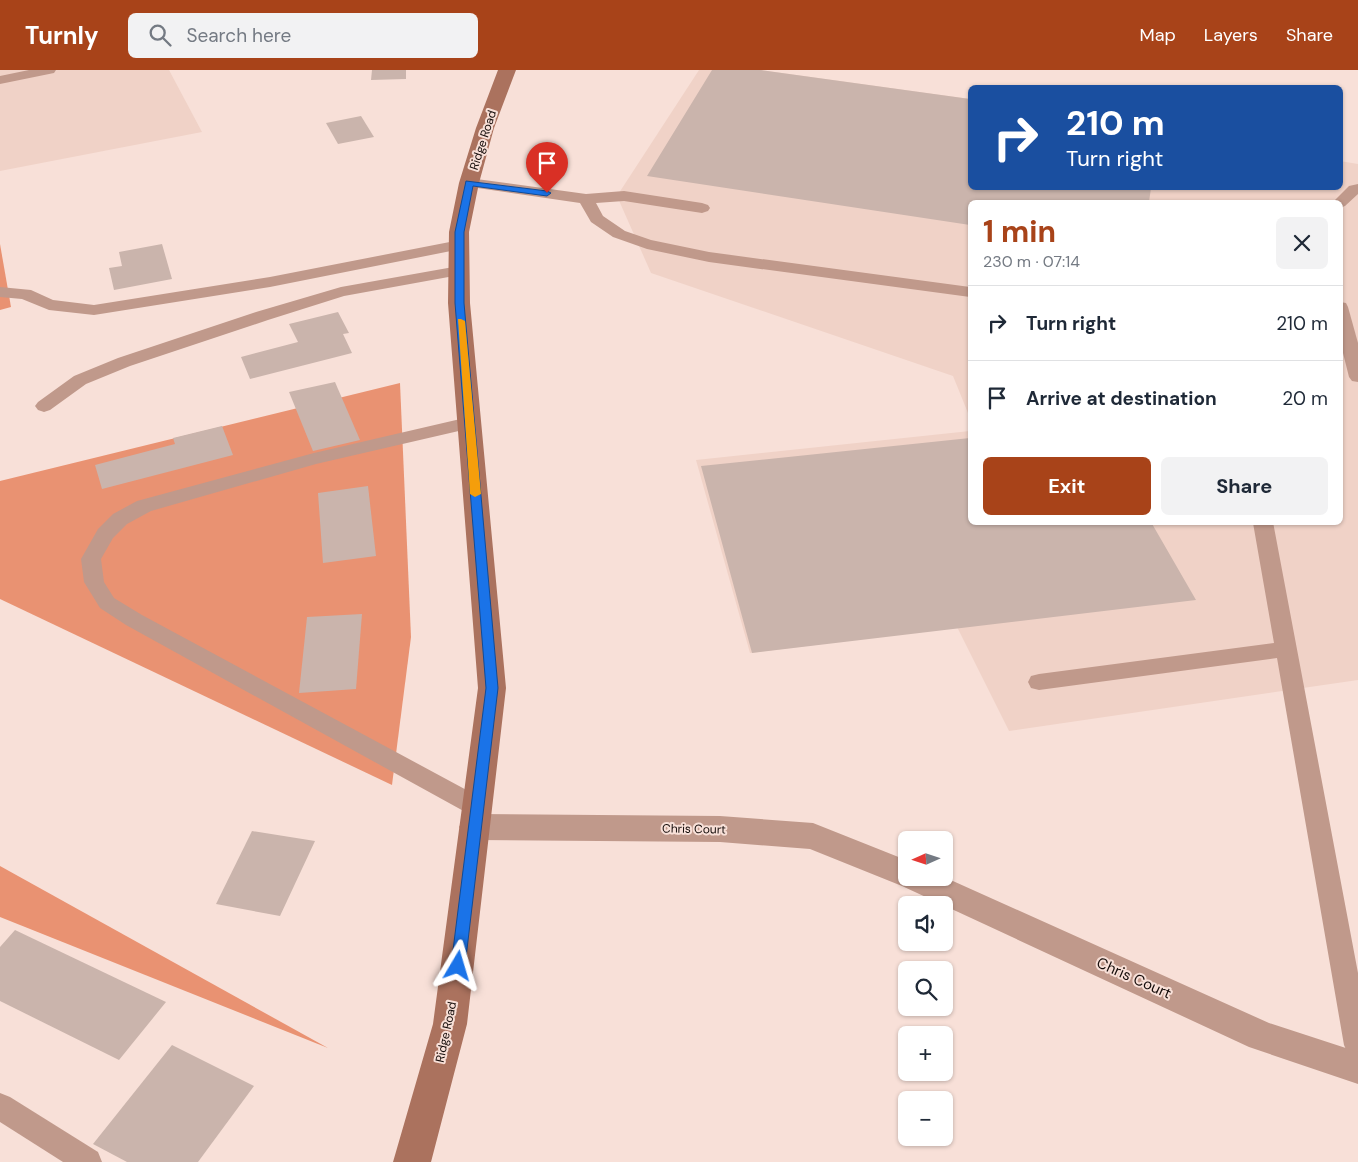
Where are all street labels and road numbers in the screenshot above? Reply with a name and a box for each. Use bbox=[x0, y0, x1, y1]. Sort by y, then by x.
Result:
street label: Ridge Road bbox=[466, 108, 500, 172]
street label: Chris Court bbox=[662, 820, 726, 838]
street label: Chris Court bbox=[1094, 953, 1175, 1003]
street label: Ridge Road bbox=[432, 1000, 460, 1064]

